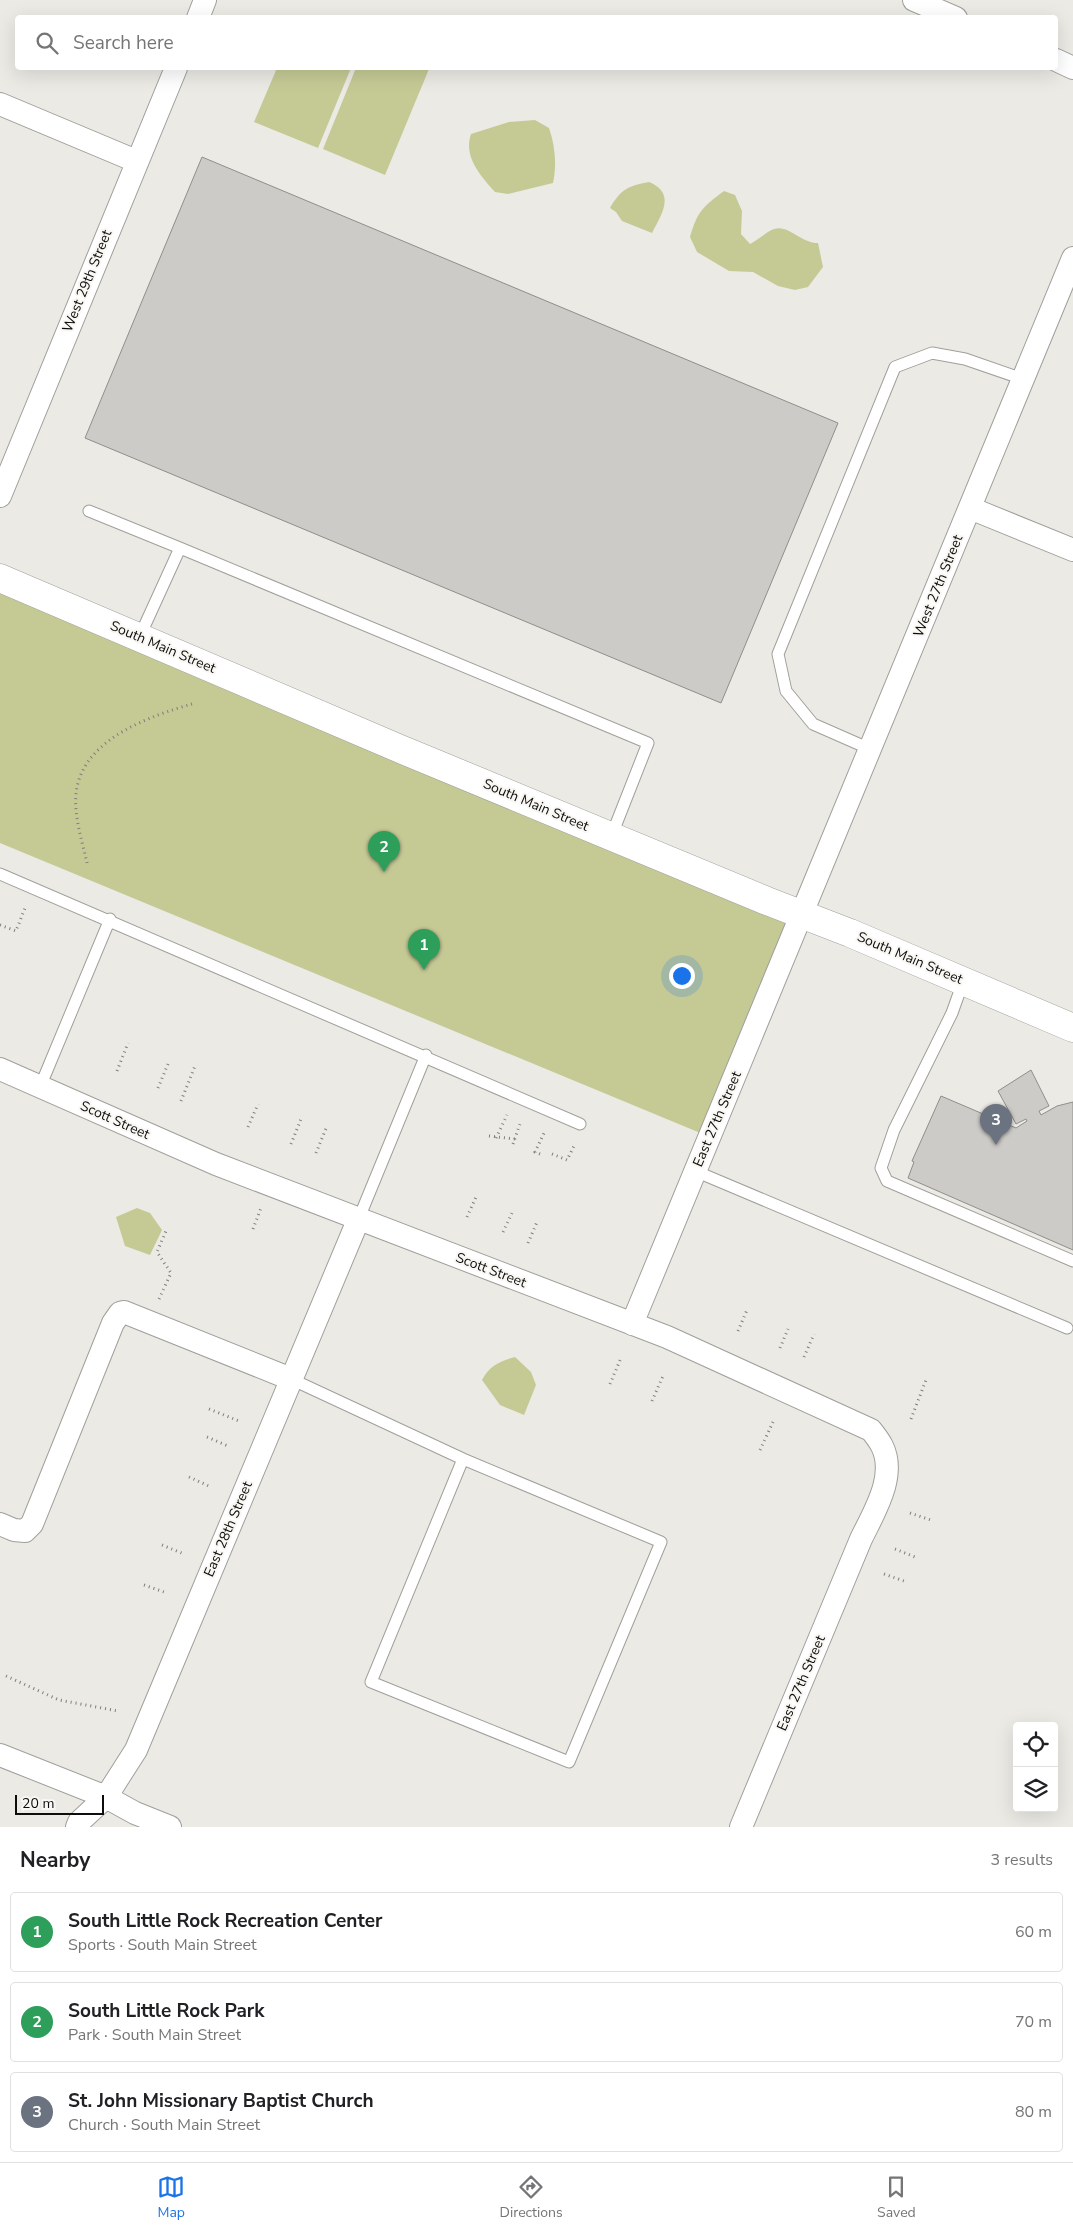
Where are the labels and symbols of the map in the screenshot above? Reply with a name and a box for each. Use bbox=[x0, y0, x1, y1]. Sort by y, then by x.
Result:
street label: West 29th Street bbox=[58, 227, 116, 335]
street label: West 27th Street bbox=[909, 532, 967, 640]
street label: South Main Street bbox=[107, 616, 219, 678]
street label: South Main Street bbox=[480, 774, 592, 836]
pin: 2 bbox=[368, 831, 400, 872]
street label: South Main Street bbox=[854, 927, 966, 989]
pin: 1 bbox=[408, 929, 440, 970]
your location bbox=[669, 963, 695, 989]
street label: East 27th Street bbox=[688, 1068, 746, 1170]
street label: Scott Street bbox=[77, 1096, 153, 1144]
pin: 3 bbox=[980, 1104, 1012, 1145]
street label: Scott Street bbox=[453, 1248, 529, 1292]
street label: East 28th Street bbox=[199, 1478, 257, 1580]
street label: East 27th Street bbox=[772, 1632, 830, 1734]
scale bar bbox=[15, 1792, 104, 1815]

